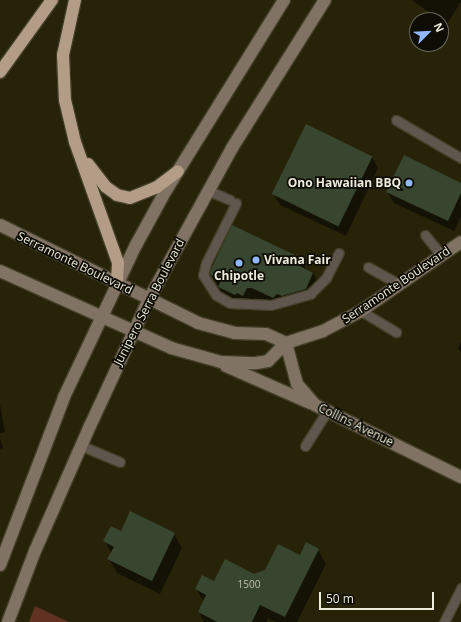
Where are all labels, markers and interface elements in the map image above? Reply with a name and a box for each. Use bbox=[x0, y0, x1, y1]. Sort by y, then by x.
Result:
north arrow bbox=[409, 12, 449, 52]
text: N bbox=[431, 20, 448, 34]
place label: Ono Hawaiian BBQ bbox=[288, 176, 401, 190]
marker: Ono Hawaiian BBQ bbox=[404, 178, 414, 188]
street label: Serramonte Boulevard bbox=[15, 229, 135, 297]
street label: Junipero Serra Boulevard bbox=[111, 236, 187, 368]
street label: Serramonte Boulevard bbox=[339, 244, 453, 326]
place label: Vivana Fair bbox=[264, 253, 331, 267]
marker: Vivana Fair bbox=[251, 255, 261, 265]
marker: Chipotle bbox=[234, 258, 244, 268]
place label: Chipotle bbox=[214, 269, 264, 283]
street label: Collins Avenue bbox=[316, 401, 396, 449]
house number: 1500 bbox=[238, 579, 260, 591]
scale bar bbox=[321, 584, 436, 610]
text: 50 m bbox=[326, 590, 354, 607]

